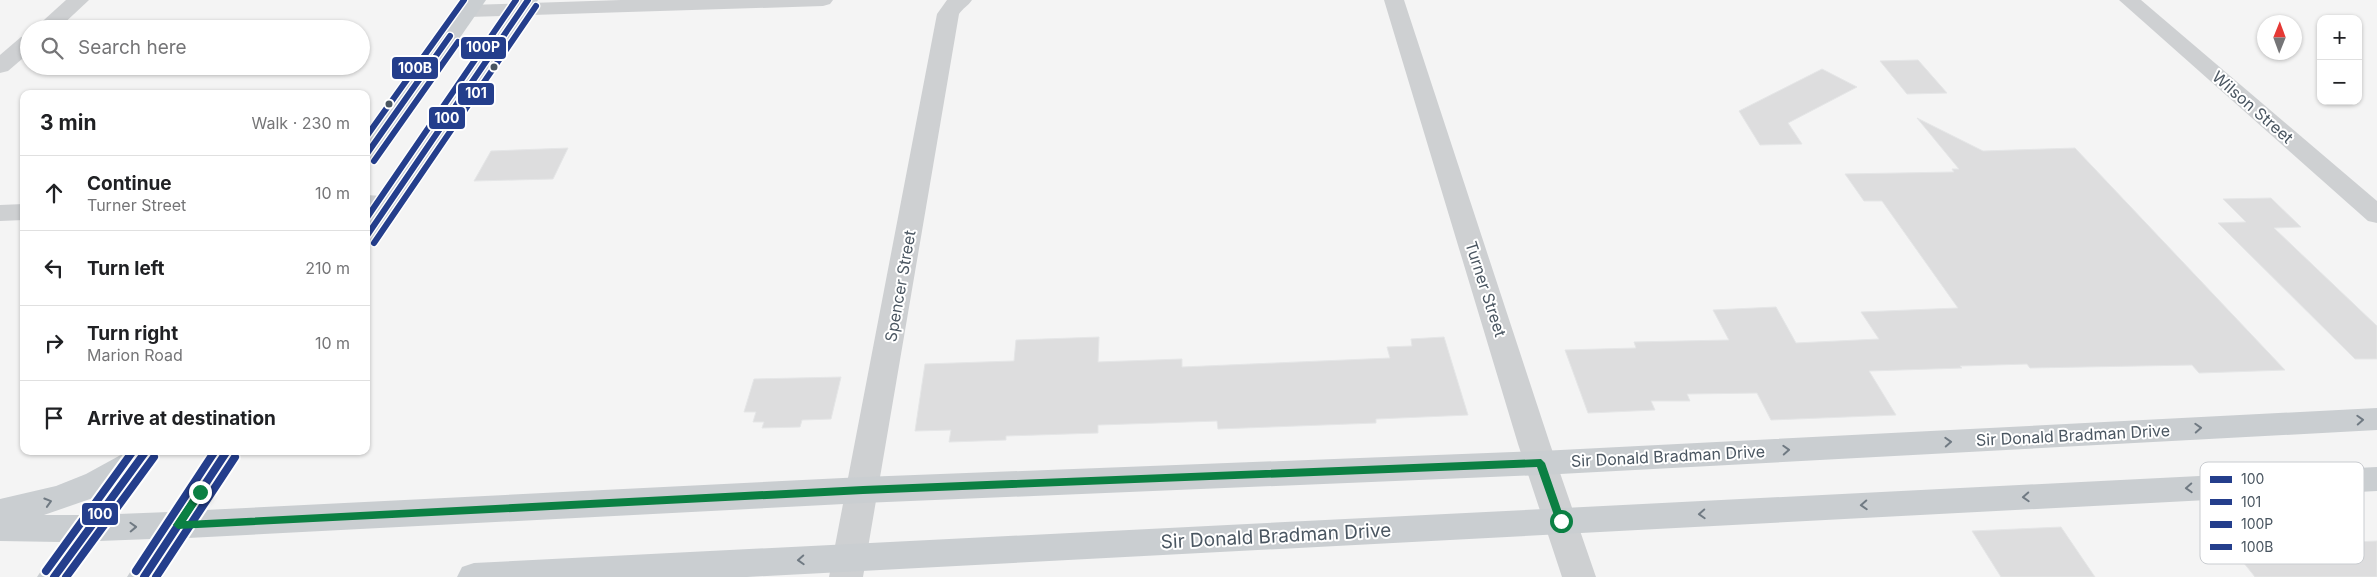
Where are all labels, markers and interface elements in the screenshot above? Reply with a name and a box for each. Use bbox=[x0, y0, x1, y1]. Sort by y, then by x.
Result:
north arrow bbox=[2257, 15, 2302, 60]
map controls bbox=[2317, 15, 2362, 105]
button: + bbox=[2317, 15, 2362, 60]
search box bbox=[20, 20, 370, 75]
icon: search bbox=[38, 34, 66, 62]
text: Search here bbox=[78, 36, 187, 59]
line badge: 100P bbox=[460, 36, 507, 60]
text: 100P bbox=[466, 38, 500, 55]
line badge: 100B bbox=[391, 56, 439, 80]
text: 100B bbox=[398, 59, 432, 76]
button: − bbox=[2317, 60, 2362, 105]
unlabelled marker bbox=[489, 62, 499, 72]
street label: Wilson Street bbox=[2208, 66, 2298, 148]
line badge: 101 bbox=[457, 82, 495, 106]
text: 101 bbox=[465, 84, 487, 101]
unlabelled marker bbox=[384, 99, 394, 109]
line badge: 100 bbox=[428, 106, 466, 130]
text: 100 bbox=[435, 109, 459, 126]
text: 3 min bbox=[40, 110, 96, 135]
text: Walk · 230 m bbox=[252, 113, 350, 133]
text: Continue bbox=[87, 172, 172, 195]
icon: ahead bbox=[40, 179, 68, 207]
text: 10 m bbox=[315, 183, 350, 203]
text: Turner Street bbox=[87, 195, 186, 215]
street label: Spencer Street bbox=[880, 229, 920, 343]
street label: Turner Street bbox=[1461, 239, 1511, 339]
icon: left bbox=[40, 254, 68, 282]
text: Turn left bbox=[87, 257, 165, 280]
text: 210 m bbox=[305, 258, 350, 278]
text: Turn right bbox=[87, 322, 178, 345]
icon: right bbox=[40, 329, 68, 357]
text: 10 m bbox=[315, 333, 350, 353]
text: Marion Road bbox=[87, 345, 183, 365]
icon: arrive bbox=[40, 404, 68, 432]
text: Arrive at destination bbox=[87, 407, 276, 430]
one-way arrow bbox=[2356, 414, 2364, 425]
street label: Sir Donald Bradman Drive bbox=[1975, 420, 2171, 450]
one-way arrow bbox=[2194, 423, 2202, 434]
one-way arrow bbox=[1945, 436, 1953, 447]
street label: Sir Donald Bradman Drive bbox=[1570, 441, 1766, 471]
one-way arrow bbox=[1782, 445, 1790, 456]
legend bbox=[2200, 462, 2364, 564]
text: 100 bbox=[2241, 470, 2264, 487]
route end bbox=[189, 481, 212, 504]
one-way arrow bbox=[2184, 483, 2192, 494]
one-way arrow bbox=[2022, 491, 2030, 502]
text: 101 bbox=[2241, 493, 2261, 510]
one-way arrow bbox=[43, 498, 51, 508]
one-way arrow bbox=[1860, 500, 1868, 511]
line badge: 100 bbox=[81, 502, 119, 526]
text: 100 bbox=[88, 505, 112, 522]
one-way arrow bbox=[1697, 508, 1705, 519]
route start bbox=[1550, 510, 1573, 533]
text: 100P bbox=[2241, 515, 2273, 532]
street label: Sir Donald Bradman Drive bbox=[1160, 518, 1392, 554]
one-way arrow bbox=[129, 521, 137, 532]
text: 100B bbox=[2241, 538, 2274, 555]
one-way arrow bbox=[797, 555, 804, 565]

